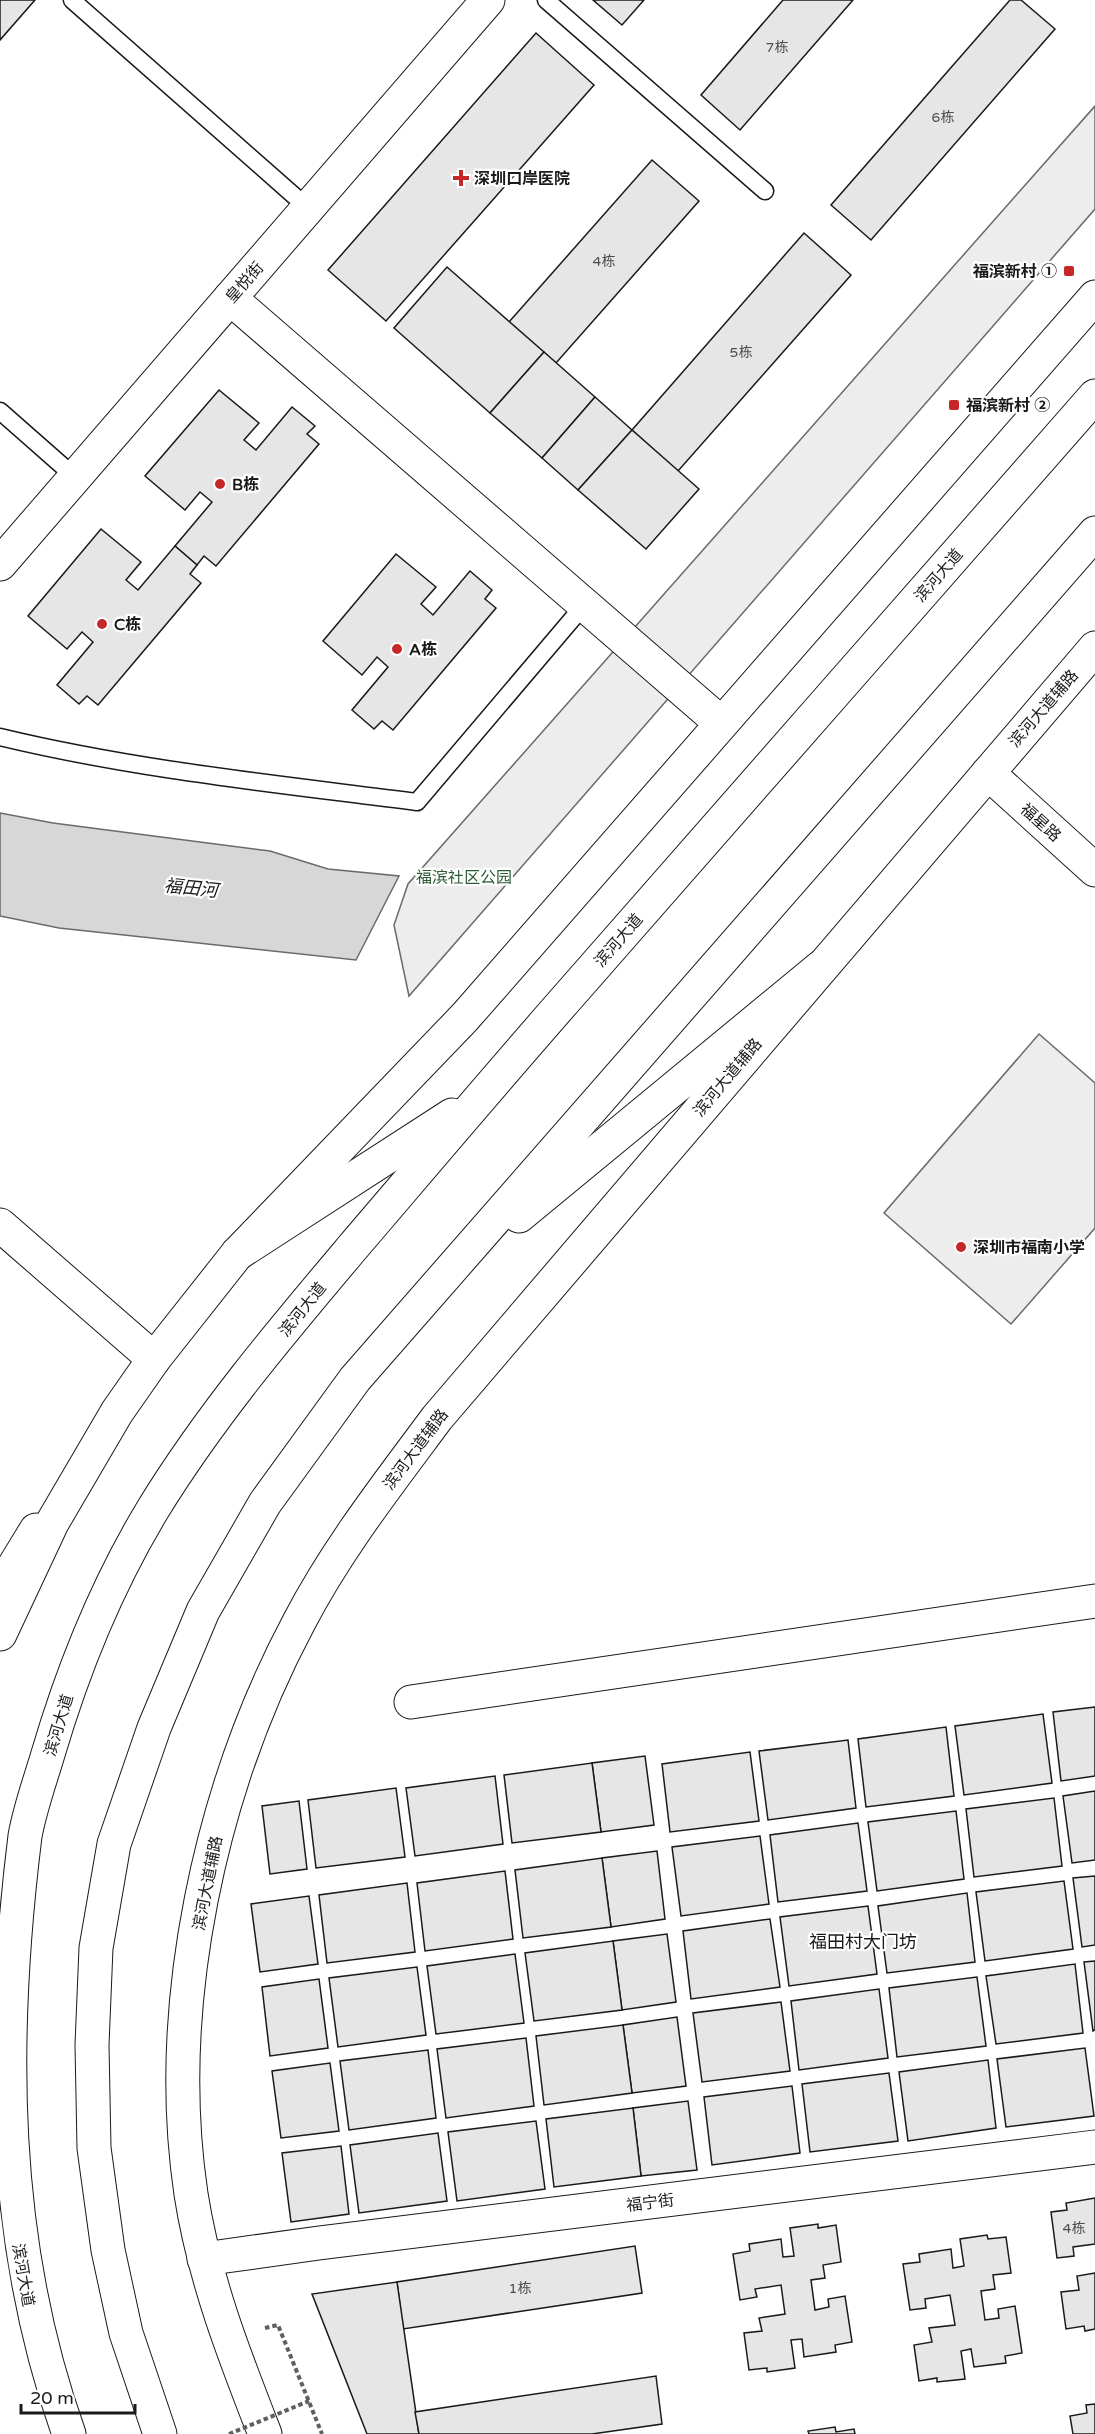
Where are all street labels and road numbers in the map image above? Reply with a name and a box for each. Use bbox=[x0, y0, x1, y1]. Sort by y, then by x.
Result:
street label: 皇悦街 bbox=[221, 258, 268, 307]
street label: 滨河大道 bbox=[910, 545, 967, 606]
street label: 滨河大道辅路 bbox=[1005, 666, 1083, 751]
street label: 福星路 bbox=[1016, 799, 1065, 846]
street label: 滨河大道 bbox=[590, 910, 647, 971]
street label: 滨河大道辅路 bbox=[689, 1034, 766, 1121]
street label: 滨河大道 bbox=[275, 1278, 331, 1341]
street label: 滨河大道辅路 bbox=[379, 1405, 453, 1494]
street label: 滨河大道 bbox=[40, 1692, 78, 1759]
street label: 滨河大道辅路 bbox=[189, 1834, 227, 1932]
street label: 福宁街 bbox=[625, 2190, 675, 2216]
street label: 滨河大道 bbox=[8, 2242, 38, 2308]

